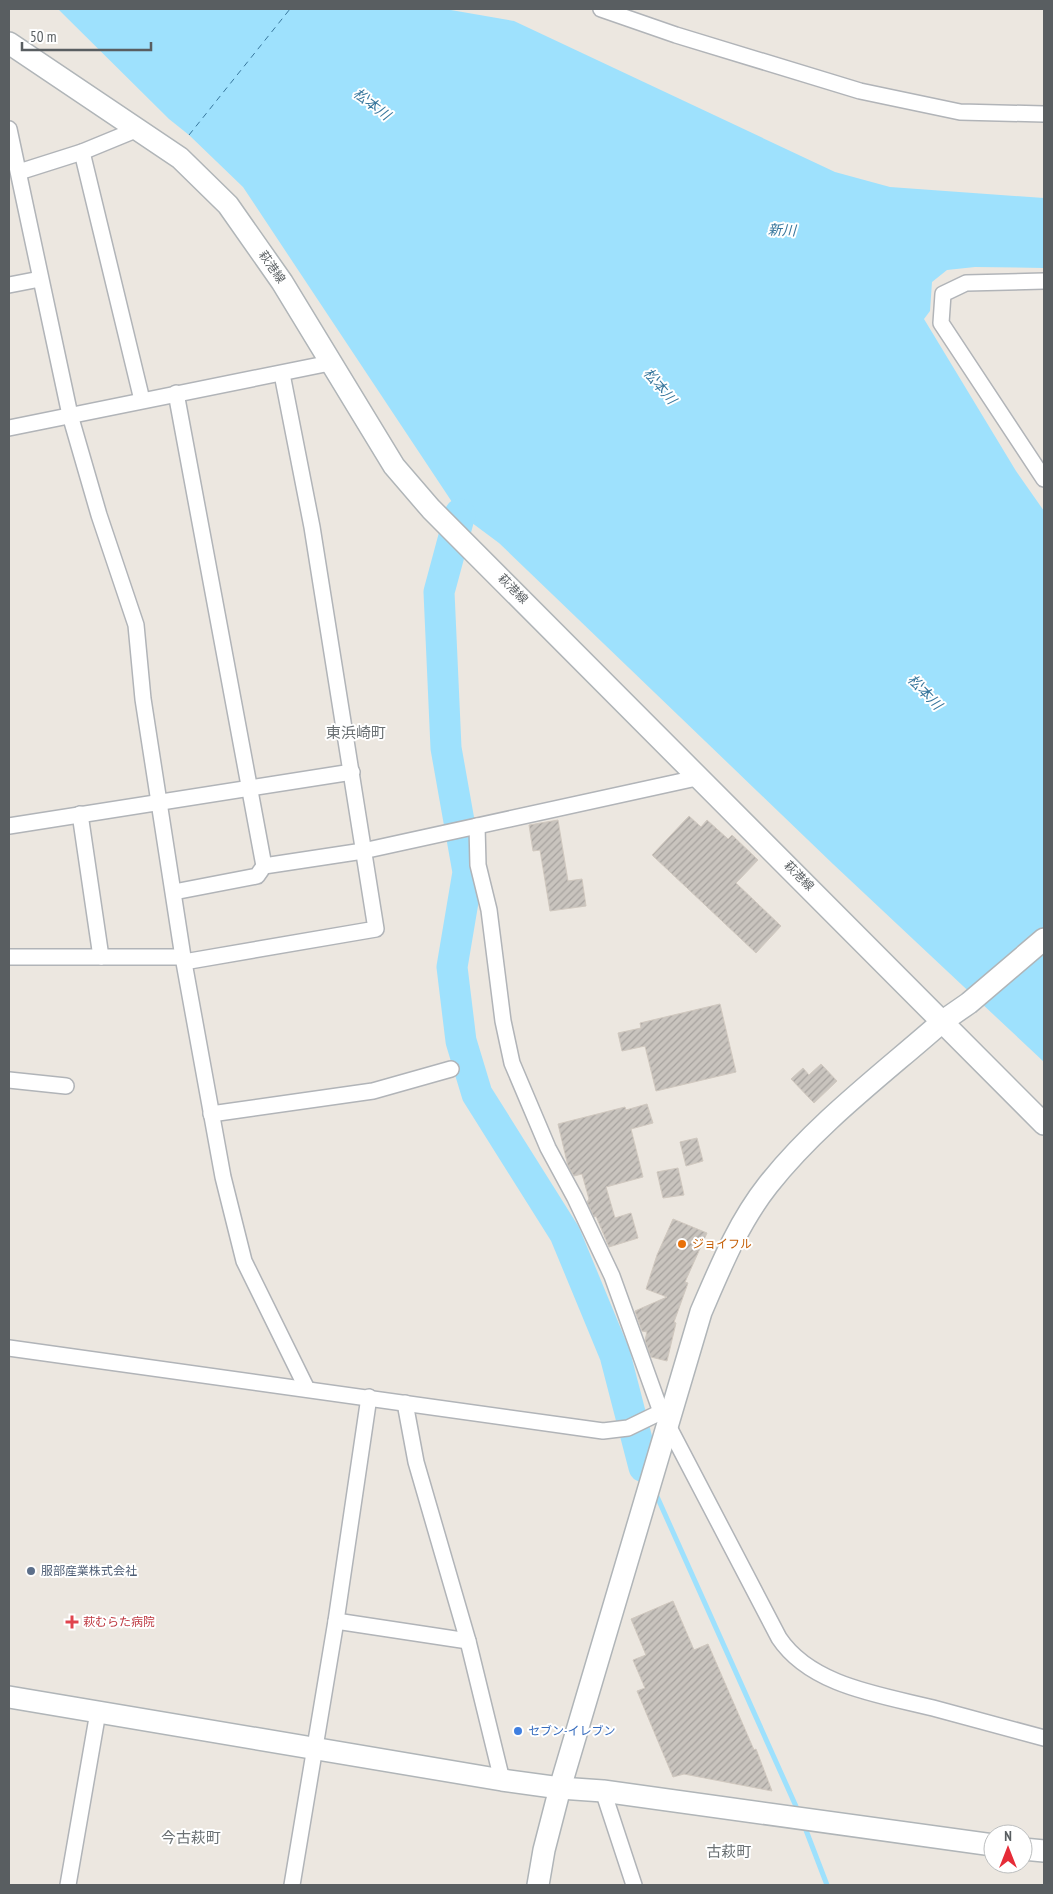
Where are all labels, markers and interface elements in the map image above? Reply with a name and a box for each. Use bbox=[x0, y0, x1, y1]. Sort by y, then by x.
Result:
scale bar bbox=[22, 20, 151, 52]
text: 50 m bbox=[30, 27, 56, 46]
water label: 松本川 bbox=[350, 84, 396, 125]
water label: 新川 bbox=[768, 221, 798, 240]
street label: 萩港線 bbox=[256, 248, 289, 286]
water label: 松本川 bbox=[640, 364, 682, 409]
street label: 萩港線 bbox=[495, 571, 531, 607]
water label: 松本川 bbox=[904, 671, 947, 715]
district label: 東浜崎町 bbox=[326, 723, 386, 742]
street label: 萩港線 bbox=[781, 858, 817, 894]
place label: ジョイフル bbox=[692, 1236, 752, 1251]
marker: ジョイフル bbox=[676, 1238, 688, 1250]
place label: 服部産業株式会社 bbox=[41, 1563, 137, 1578]
marker: 服部産業株式会社 bbox=[25, 1565, 37, 1577]
place label: 萩むらた病院 bbox=[83, 1614, 155, 1629]
marker: 萩むらた病院 bbox=[65, 1615, 79, 1629]
place label: セブン-イレブン bbox=[528, 1723, 616, 1738]
marker: セブン-イレブン bbox=[512, 1725, 524, 1737]
north arrow bbox=[983, 1824, 1033, 1874]
text: N bbox=[1004, 1827, 1012, 1845]
district label: 今古萩町 bbox=[161, 1828, 221, 1847]
district label: 古萩町 bbox=[706, 1842, 752, 1861]

